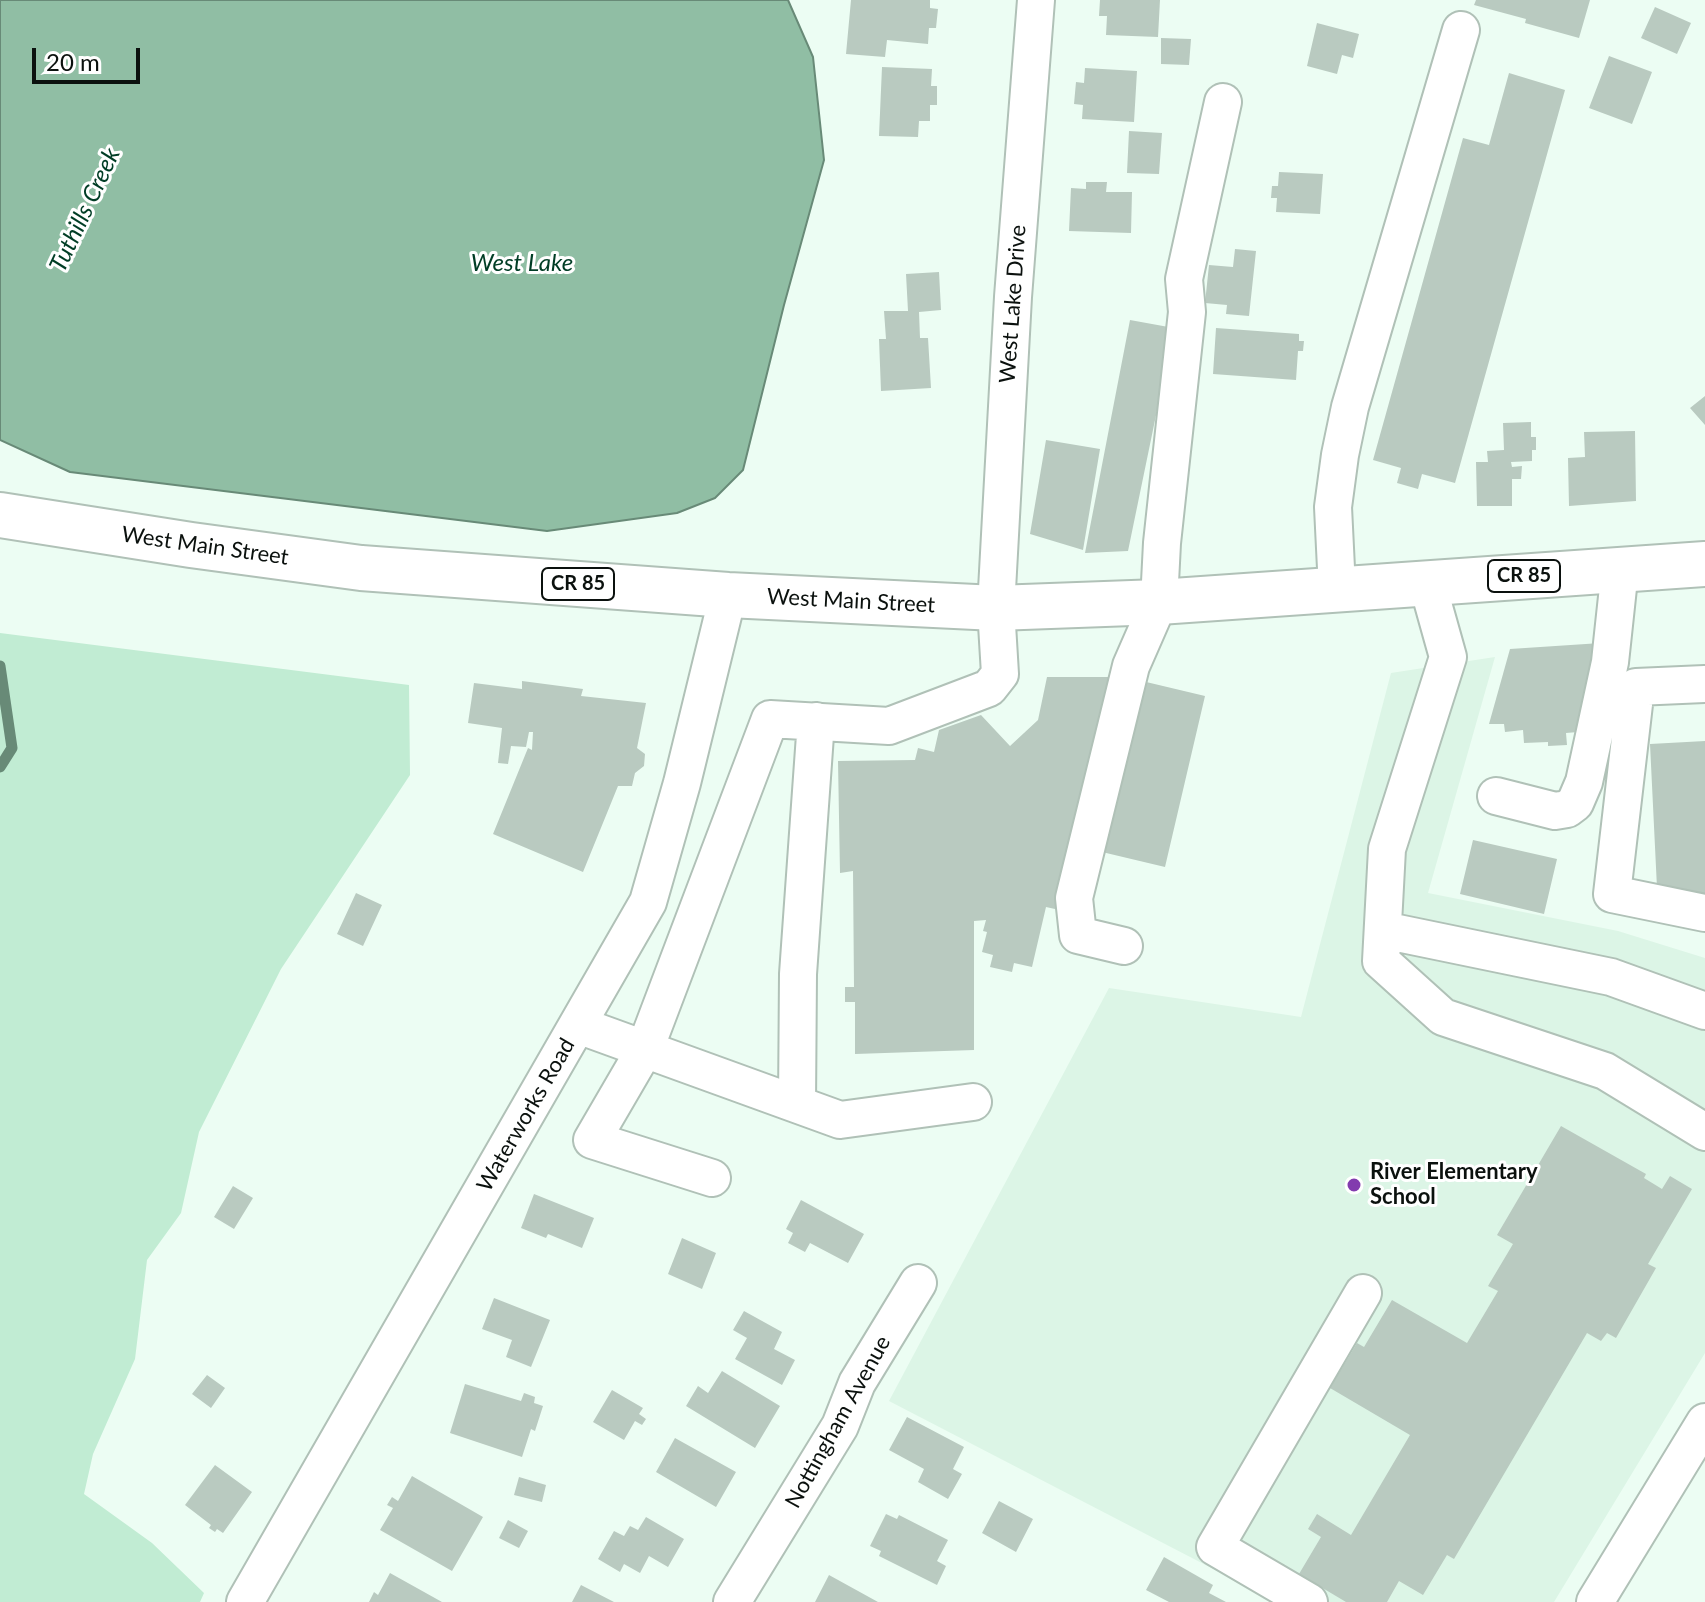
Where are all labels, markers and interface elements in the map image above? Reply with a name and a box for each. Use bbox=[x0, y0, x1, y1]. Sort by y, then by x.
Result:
scale bar bbox=[36, 32, 144, 82]
text: 20 m bbox=[46, 47, 100, 76]
water label: Tuthills Creek bbox=[44, 143, 126, 277]
street label: West Lake Drive bbox=[994, 224, 1032, 384]
water label: West Lake bbox=[471, 249, 573, 277]
street label: West Main Street bbox=[120, 521, 290, 571]
road number: CR 85 bbox=[1488, 560, 1560, 592]
road number: CR 85 bbox=[542, 568, 614, 600]
street label: West Main Street bbox=[766, 583, 936, 619]
street label: Waterworks Road bbox=[471, 1034, 581, 1196]
place label: River Elementary School bbox=[1370, 1159, 1538, 1210]
marker: River Elementary School bbox=[1345, 1176, 1363, 1194]
street label: Nottingham Avenue bbox=[780, 1331, 896, 1513]

